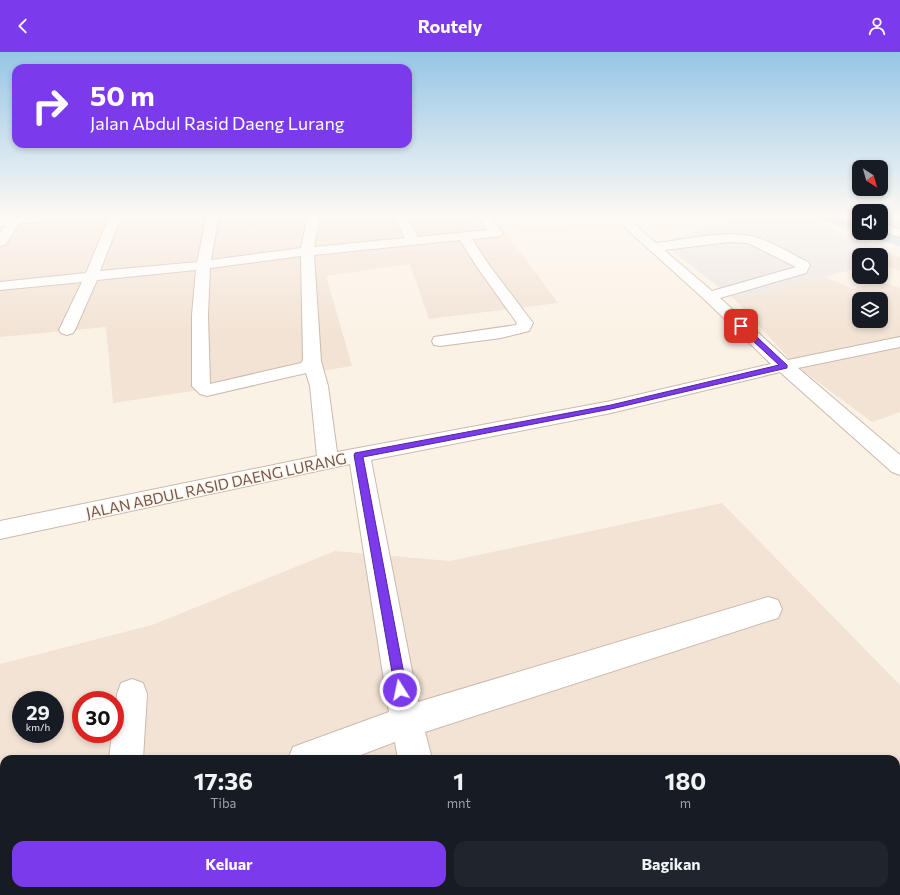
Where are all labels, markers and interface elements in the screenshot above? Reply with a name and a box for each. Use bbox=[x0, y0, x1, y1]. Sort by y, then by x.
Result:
icon: back bbox=[12, 15, 34, 37]
text: Routely bbox=[418, 15, 482, 37]
icon: person bbox=[866, 15, 888, 37]
text: 50 m bbox=[90, 78, 155, 112]
icon: right bbox=[24, 80, 76, 132]
text: Jalan Abdul Rasid Daeng Lurang bbox=[90, 112, 345, 134]
north arrow bbox=[852, 160, 888, 196]
map controls bbox=[852, 160, 888, 328]
button: sound bbox=[852, 204, 888, 240]
button: search bbox=[852, 248, 888, 284]
button: layers bbox=[852, 292, 888, 328]
pin bbox=[724, 309, 758, 343]
icon: arrive bbox=[730, 315, 752, 337]
street label: JALAN ABDUL RASID DAENG LURANG bbox=[84, 449, 348, 521]
position arrow bbox=[379, 669, 421, 711]
speed limit sign: 30 bbox=[72, 691, 124, 743]
text: 29 bbox=[26, 700, 50, 724]
text: km/h bbox=[26, 721, 50, 733]
text: 17:36 bbox=[194, 766, 253, 795]
text: 1 bbox=[453, 766, 464, 795]
text: 180 bbox=[665, 766, 706, 795]
text: Tiba bbox=[210, 795, 236, 811]
text: mnt bbox=[447, 795, 471, 811]
text: m bbox=[680, 795, 691, 811]
button: Keluar bbox=[12, 841, 446, 887]
button: Bagikan bbox=[454, 841, 888, 887]

